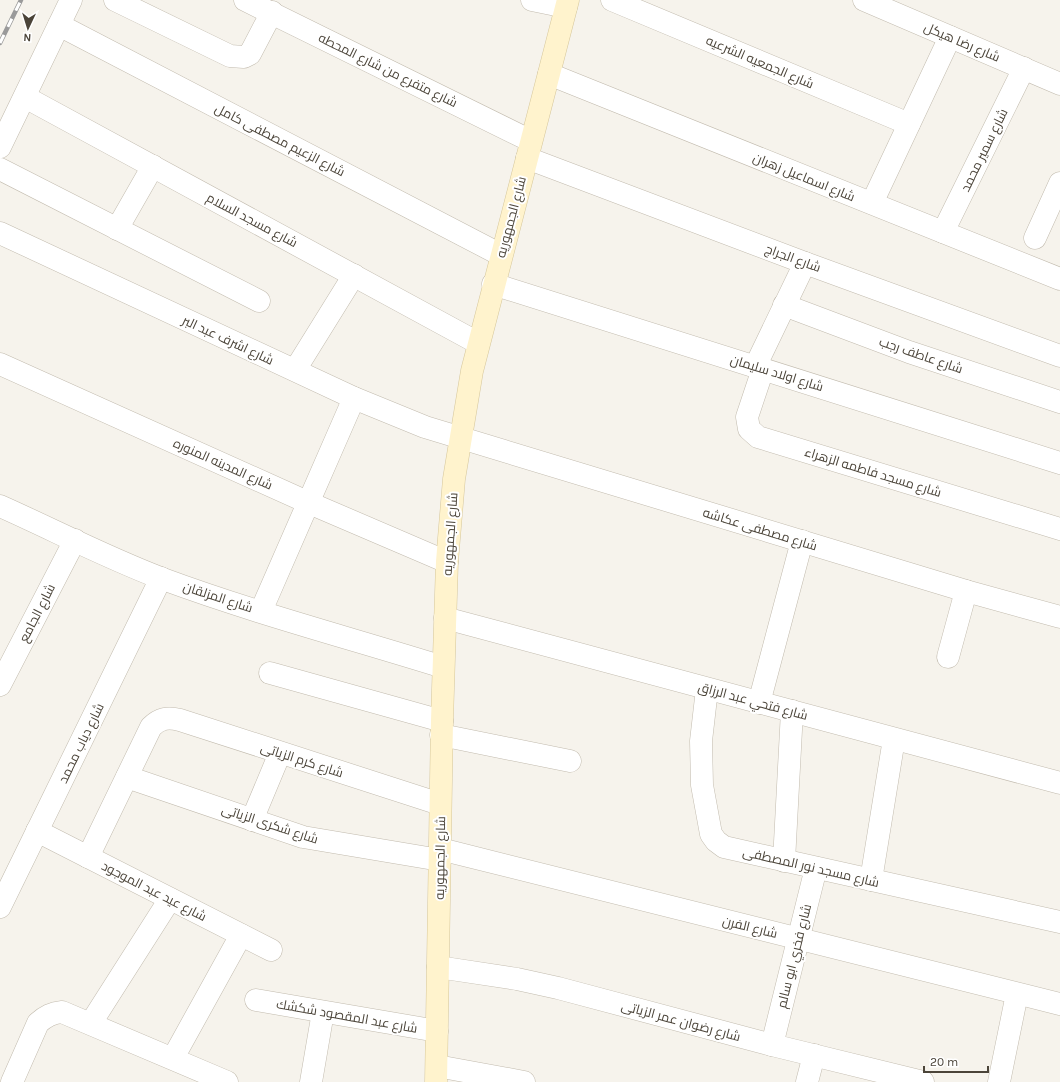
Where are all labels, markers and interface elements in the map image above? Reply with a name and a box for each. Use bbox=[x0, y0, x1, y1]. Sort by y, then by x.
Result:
north arrow bbox=[8, 8, 48, 48]
street label: شارع رضا هيكل bbox=[921, 19, 1002, 66]
street label: شارع متفرع من شارع المحطه bbox=[316, 30, 460, 111]
text: N bbox=[23, 31, 32, 44]
street label: شارع الجمعيه الشرعيه bbox=[703, 33, 816, 92]
street label: شارع الزعيم مصطفى كامل bbox=[212, 101, 348, 181]
street label: شارع سمير محمد bbox=[957, 106, 1011, 194]
street label: شارع اسماعيل زهران bbox=[750, 150, 857, 205]
street label: شارع الجمهوريه bbox=[493, 175, 530, 260]
street label: شارع مسجد السلام bbox=[203, 190, 300, 252]
street label: شارع الجراج bbox=[763, 241, 823, 276]
street label: شارع اشرف عبد البر bbox=[179, 312, 276, 369]
street label: شارع عاطف رجب bbox=[877, 334, 965, 377]
street label: شارع اولاد سليمان bbox=[728, 352, 825, 395]
street label: شارع المدينه المنوره bbox=[171, 435, 275, 494]
street label: شارع مسجد فاطمه الزهراء bbox=[803, 444, 943, 501]
street label: شارع الجمهوريه bbox=[440, 492, 461, 576]
street label: شارع مصطفى عكاشه bbox=[701, 504, 819, 554]
street label: شارع المزلقان bbox=[181, 579, 255, 616]
street label: شارع الجامع bbox=[16, 581, 59, 645]
street label: شارع فتحي عبد الرزاق bbox=[696, 679, 810, 726]
street label: شارع دياب محمد bbox=[55, 701, 108, 786]
street label: شارع كرم الزياتى bbox=[258, 740, 345, 782]
street label: شارع شكرى الزياتى bbox=[220, 801, 320, 848]
street label: شارع الجمهوريه bbox=[432, 816, 449, 900]
street label: شارع مسجد نور المصطفى bbox=[741, 844, 881, 891]
street label: شارع عيد عبد الموجود bbox=[99, 858, 209, 925]
street label: شارع فخري ابو سالم bbox=[774, 902, 817, 1010]
street label: شارع الفرن bbox=[721, 913, 779, 942]
street label: شارع عبد المقصود شكشك bbox=[275, 996, 419, 1037]
street label: شارع رضوان عمر الزياتى bbox=[619, 998, 742, 1045]
scale bar bbox=[924, 1048, 988, 1074]
text: 20 m bbox=[930, 1055, 958, 1069]

